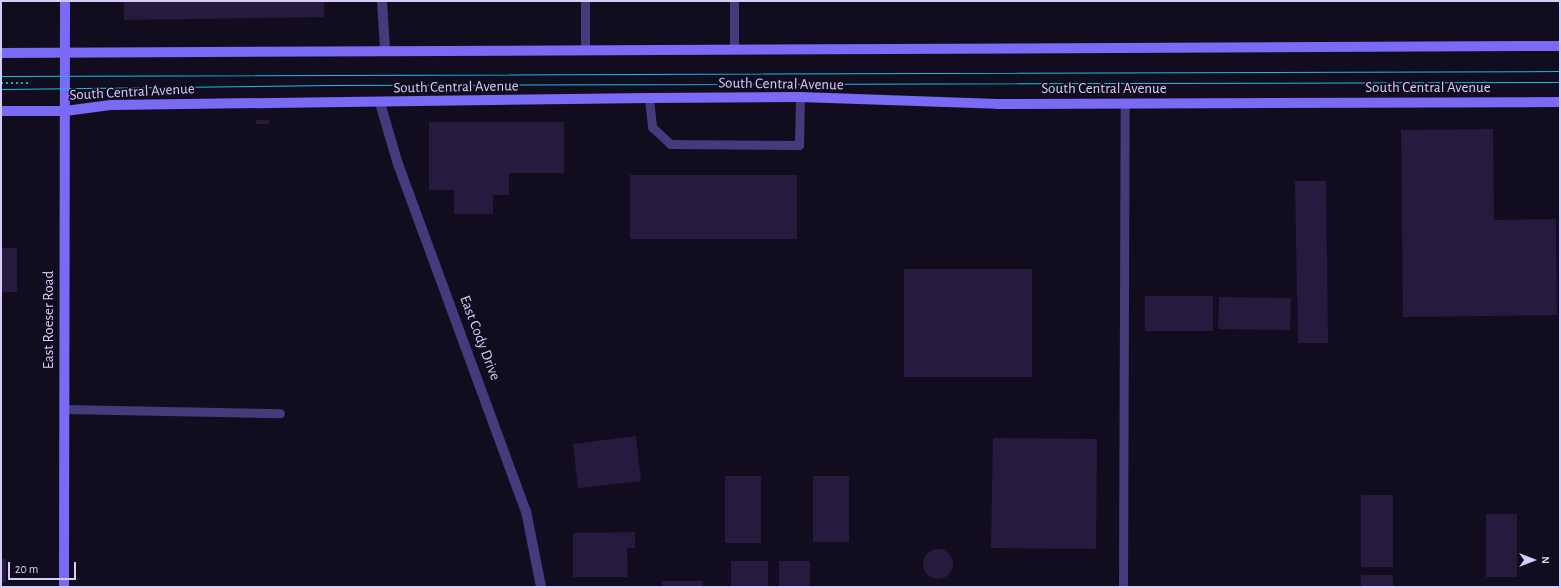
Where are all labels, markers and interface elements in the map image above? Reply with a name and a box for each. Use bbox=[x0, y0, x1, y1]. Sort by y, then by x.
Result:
street label: South Central Avenue bbox=[718, 74, 844, 94]
street label: South Central Avenue bbox=[393, 77, 519, 97]
street label: South Central Avenue bbox=[1365, 79, 1491, 97]
street label: South Central Avenue bbox=[69, 80, 195, 104]
street label: South Central Avenue bbox=[1041, 80, 1167, 98]
street label: East Roeser Road bbox=[40, 271, 58, 369]
street label: East Cody Drive bbox=[456, 293, 504, 383]
north arrow bbox=[1513, 540, 1553, 580]
scale bar bbox=[10, 554, 78, 580]
text: N bbox=[1540, 556, 1551, 564]
text: 20 m bbox=[15, 563, 38, 575]

